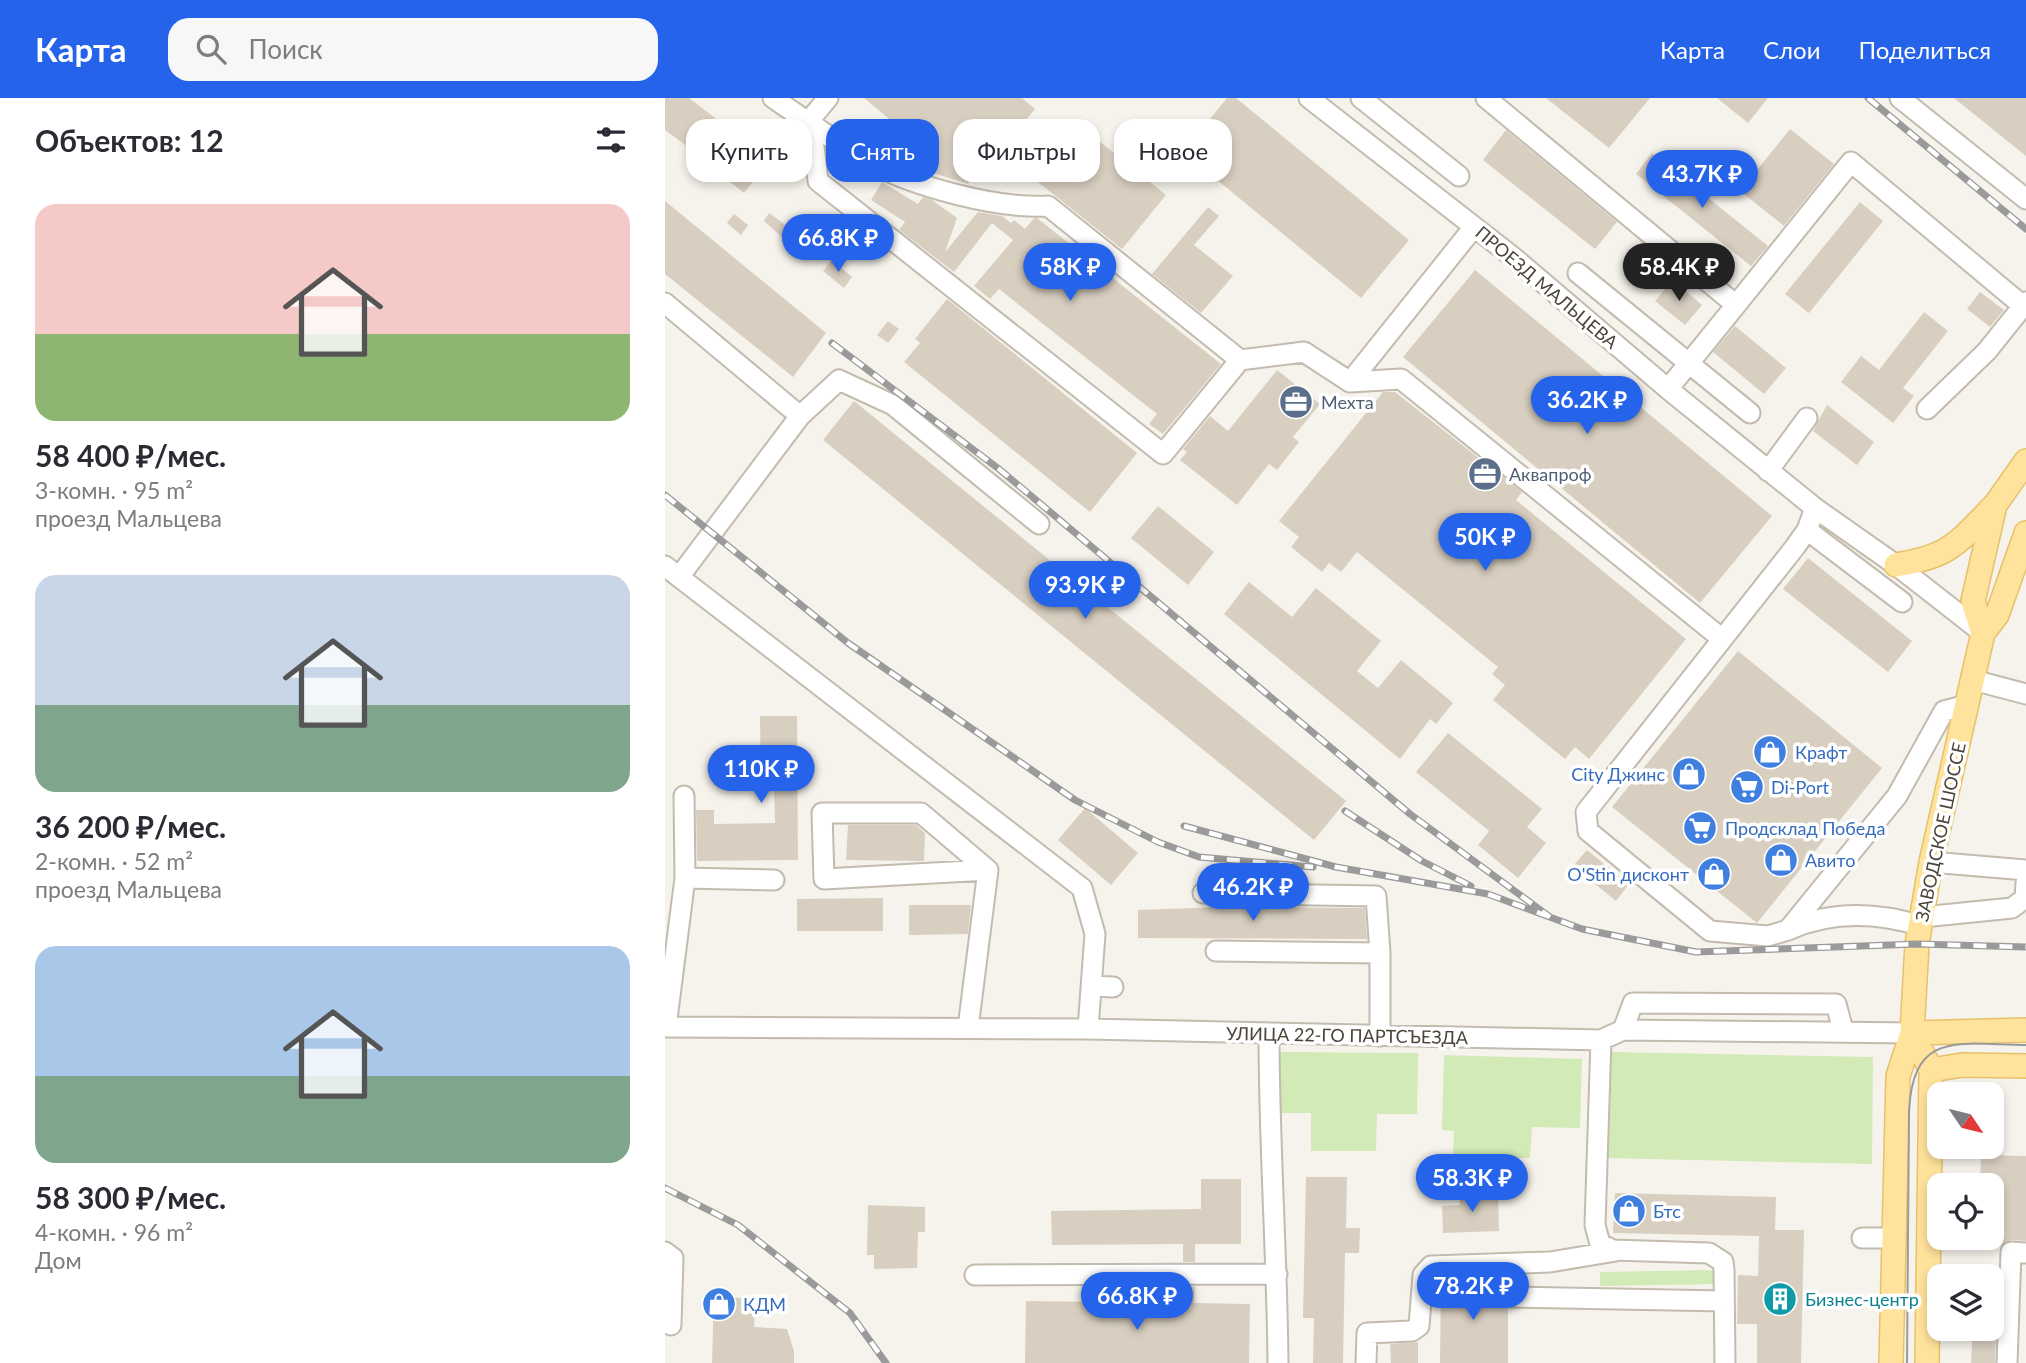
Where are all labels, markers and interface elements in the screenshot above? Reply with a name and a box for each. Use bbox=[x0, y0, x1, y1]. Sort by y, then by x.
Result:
search box bbox=[168, 18, 658, 81]
text: Карта bbox=[35, 29, 126, 69]
icon: search bbox=[192, 30, 230, 68]
text: Поиск bbox=[248, 33, 323, 65]
text: Карта bbox=[1660, 35, 1725, 64]
text: Слои bbox=[1763, 35, 1820, 64]
text: Поделиться bbox=[1858, 35, 1991, 64]
chip: Купить bbox=[686, 119, 812, 182]
chip: Снять bbox=[826, 119, 939, 182]
chip: Фильтры bbox=[953, 119, 1100, 182]
chip: Новое bbox=[1114, 119, 1232, 182]
icon: filters bbox=[592, 121, 630, 159]
text: Объектов: 12 bbox=[35, 122, 224, 158]
pin: 43.7K ₽ bbox=[1637, 150, 1767, 210]
text: 43.7K ₽ bbox=[1662, 159, 1742, 187]
pin: 66.8K ₽ bbox=[773, 214, 903, 274]
street label: ПРОЕЗД МАЛЬЦЕВА bbox=[1471, 221, 1623, 354]
text: 66.8K ₽ bbox=[798, 223, 878, 251]
pin: 58K ₽ bbox=[1021, 244, 1119, 303]
pin: 58.4K ₽ bbox=[1614, 244, 1744, 303]
icon: home bbox=[270, 249, 396, 375]
text: 58K ₽ bbox=[1039, 252, 1101, 280]
text: 58.4K ₽ bbox=[1639, 252, 1719, 280]
pin: 36.2K ₽ bbox=[1522, 376, 1652, 436]
office icon: Мехта bbox=[1277, 383, 1315, 421]
text: 36.2K ₽ bbox=[1547, 385, 1627, 413]
place label: Мехта bbox=[1321, 391, 1374, 413]
text: 58 400 ₽/мес. bbox=[35, 437, 226, 473]
office icon: Аквапроф bbox=[1466, 455, 1504, 493]
place label: Аквапроф bbox=[1509, 463, 1591, 485]
text: 3-комн. · 95 m² bbox=[35, 476, 193, 504]
text: проезд Мальцева bbox=[35, 504, 222, 532]
pin: 50K ₽ bbox=[1436, 514, 1534, 573]
text: 50K ₽ bbox=[1454, 522, 1516, 550]
pin: 93.9K ₽ bbox=[1020, 561, 1150, 621]
text: 93.9K ₽ bbox=[1045, 570, 1125, 598]
icon: home bbox=[270, 620, 396, 746]
shop icon: Крафт bbox=[1751, 733, 1789, 771]
street label: ЗАВОДСКОЕ ШОССЕ bbox=[1910, 740, 1970, 924]
place label: Крафт bbox=[1795, 741, 1847, 763]
pin: 110K ₽ bbox=[704, 746, 818, 805]
text: 110K ₽ bbox=[724, 754, 798, 782]
shop icon: City Джинс bbox=[1670, 755, 1708, 793]
place label: City Джинс bbox=[1571, 763, 1665, 785]
supermarket icon: Di-Port bbox=[1728, 768, 1766, 806]
place label: Di-Port bbox=[1771, 776, 1830, 798]
text: 36 200 ₽/мес. bbox=[35, 808, 226, 844]
supermarket icon: Продсклад Победа bbox=[1681, 809, 1719, 847]
place label: Продсклад Победа bbox=[1725, 817, 1885, 839]
shop icon: Авито bbox=[1762, 841, 1800, 879]
text: 2-комн. · 52 m² bbox=[35, 847, 193, 875]
place label: Авито bbox=[1805, 849, 1855, 871]
shop icon: O'Stin дисконт bbox=[1695, 855, 1733, 893]
place label: O'Stin дисконт bbox=[1567, 863, 1689, 885]
pin: 46.2K ₽ bbox=[1188, 864, 1318, 923]
text: 46.2K ₽ bbox=[1213, 872, 1293, 900]
text: проезд Мальцева bbox=[35, 875, 222, 903]
icon: home bbox=[270, 991, 396, 1117]
street label: УЛИЦА 22-ГО ПАРТСЪЕЗДА bbox=[1226, 1022, 1469, 1048]
north arrow bbox=[1927, 1082, 2004, 1158]
map controls bbox=[1927, 1082, 2004, 1341]
pin: 58.3K ₽ bbox=[1407, 1154, 1537, 1214]
text: 58.3K ₽ bbox=[1432, 1163, 1512, 1191]
button: locate bbox=[1927, 1173, 2004, 1250]
text: 58 300 ₽/мес. bbox=[35, 1179, 226, 1215]
shop icon: Бтс bbox=[1610, 1192, 1648, 1230]
place label: Бтс bbox=[1653, 1200, 1681, 1222]
text: 4-комн. · 96 m² bbox=[35, 1218, 193, 1246]
text: Дом bbox=[35, 1246, 82, 1274]
pin: 78.2K ₽ bbox=[1408, 1262, 1538, 1322]
button: layers bbox=[1927, 1264, 2004, 1341]
text: 78.2K ₽ bbox=[1433, 1271, 1513, 1299]
pin: 66.8K ₽ bbox=[1072, 1272, 1202, 1332]
building icon: Бизнес-центр bbox=[1761, 1280, 1799, 1318]
text: 66.8K ₽ bbox=[1097, 1281, 1177, 1309]
shop icon: КДМ bbox=[700, 1285, 738, 1323]
place label: Бизнес-центр bbox=[1805, 1288, 1919, 1310]
place label: КДМ bbox=[743, 1293, 786, 1315]

